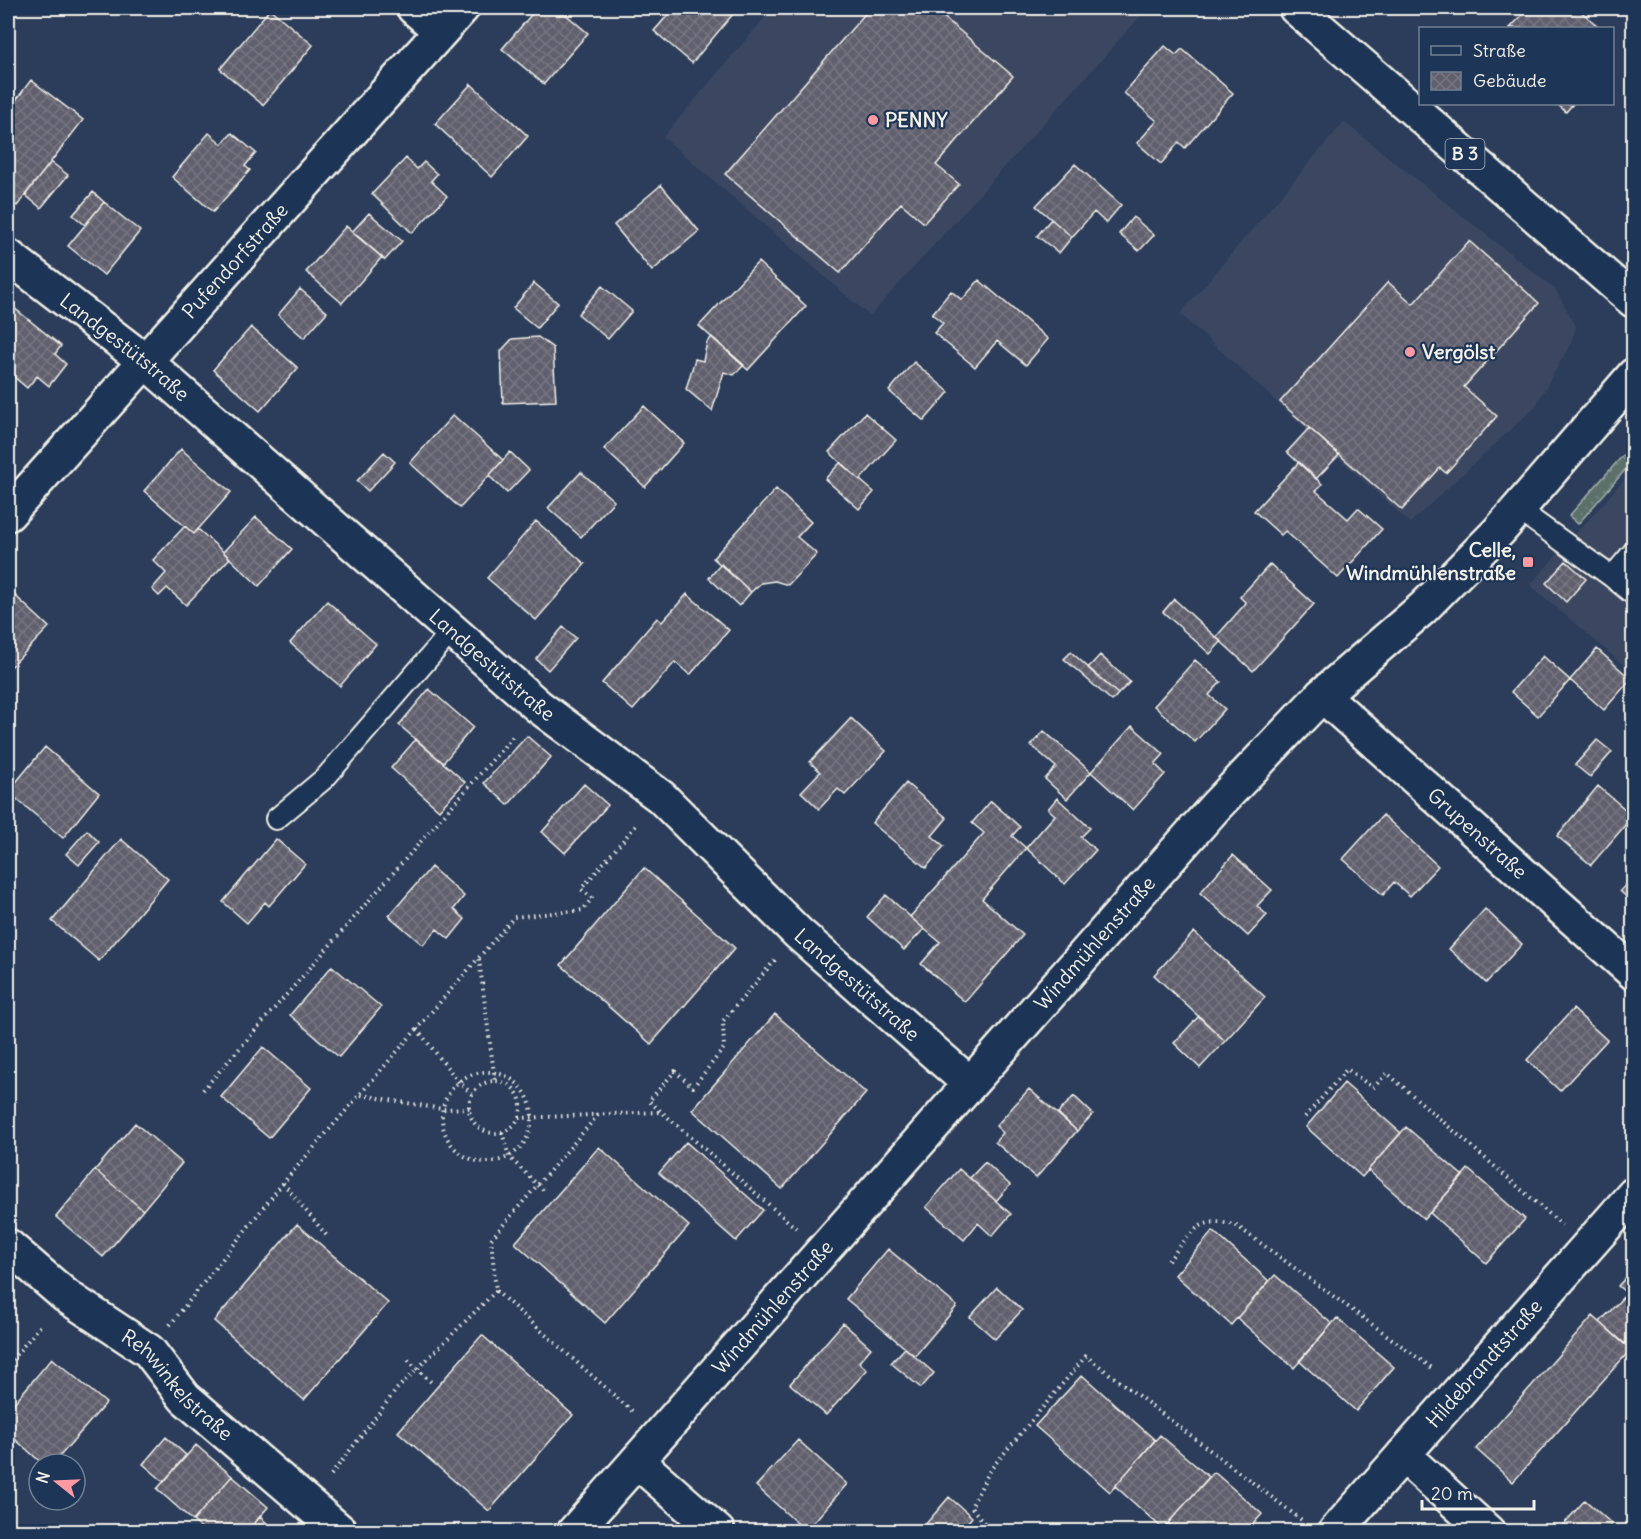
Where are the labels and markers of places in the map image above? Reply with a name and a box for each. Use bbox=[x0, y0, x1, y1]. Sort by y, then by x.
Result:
place label: PENNY bbox=[885, 107, 948, 132]
marker: PENNY bbox=[866, 113, 880, 127]
place label: Vergölst bbox=[1422, 339, 1495, 364]
marker: Vergölst bbox=[1403, 345, 1417, 359]
place label: Celle, Windmühlenstraße bbox=[1346, 537, 1516, 585]
marker: Celle, Windmühlenstraße bbox=[1521, 555, 1535, 569]

